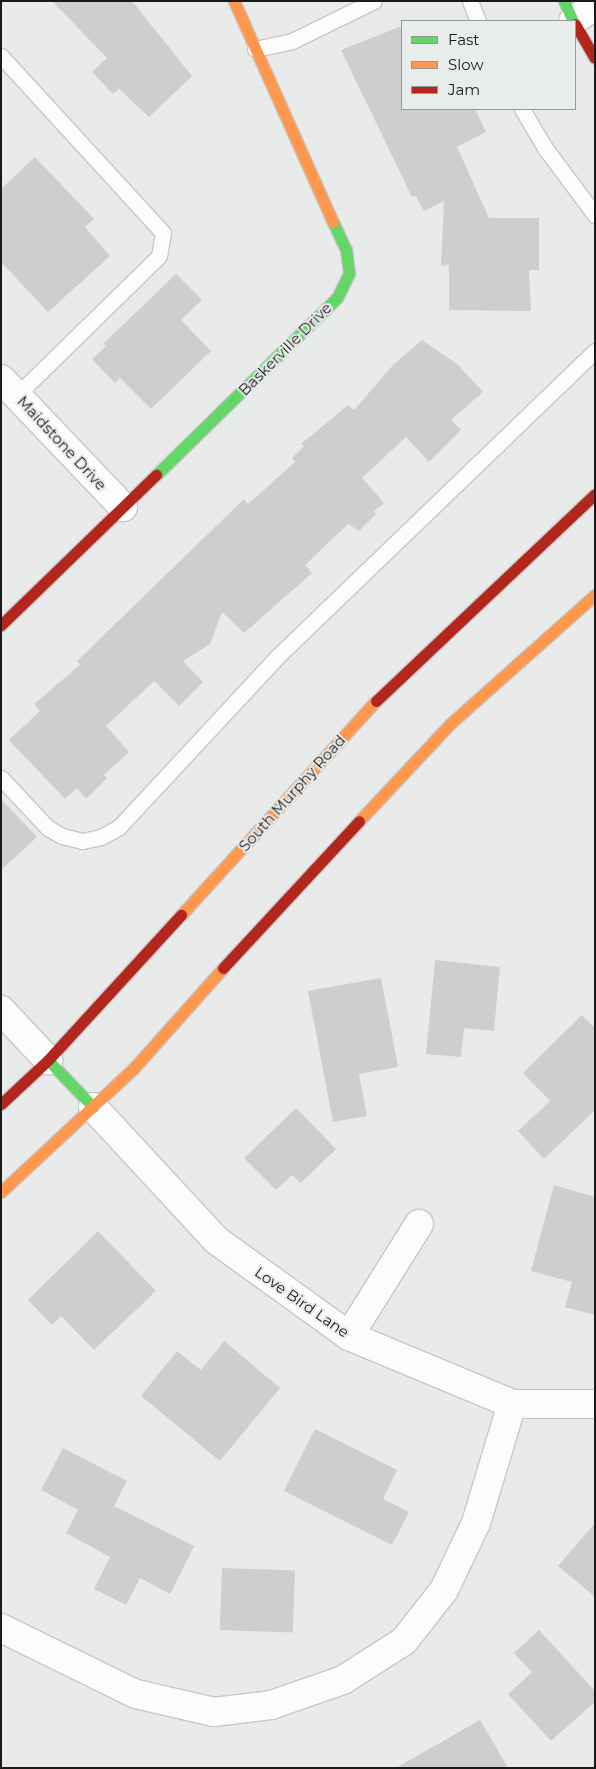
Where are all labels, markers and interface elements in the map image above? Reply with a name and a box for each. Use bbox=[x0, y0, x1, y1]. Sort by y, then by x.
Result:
legend bbox=[401, 20, 576, 110]
text: Fast bbox=[448, 30, 479, 49]
text: Slow bbox=[448, 55, 484, 74]
text: Jam bbox=[448, 80, 480, 99]
street label: Baskerville Drive bbox=[235, 299, 335, 399]
street label: Maidstone Drive bbox=[14, 392, 110, 494]
street label: South Murphy Road bbox=[235, 731, 349, 855]
street label: Love Bird Lane bbox=[251, 1263, 353, 1341]

